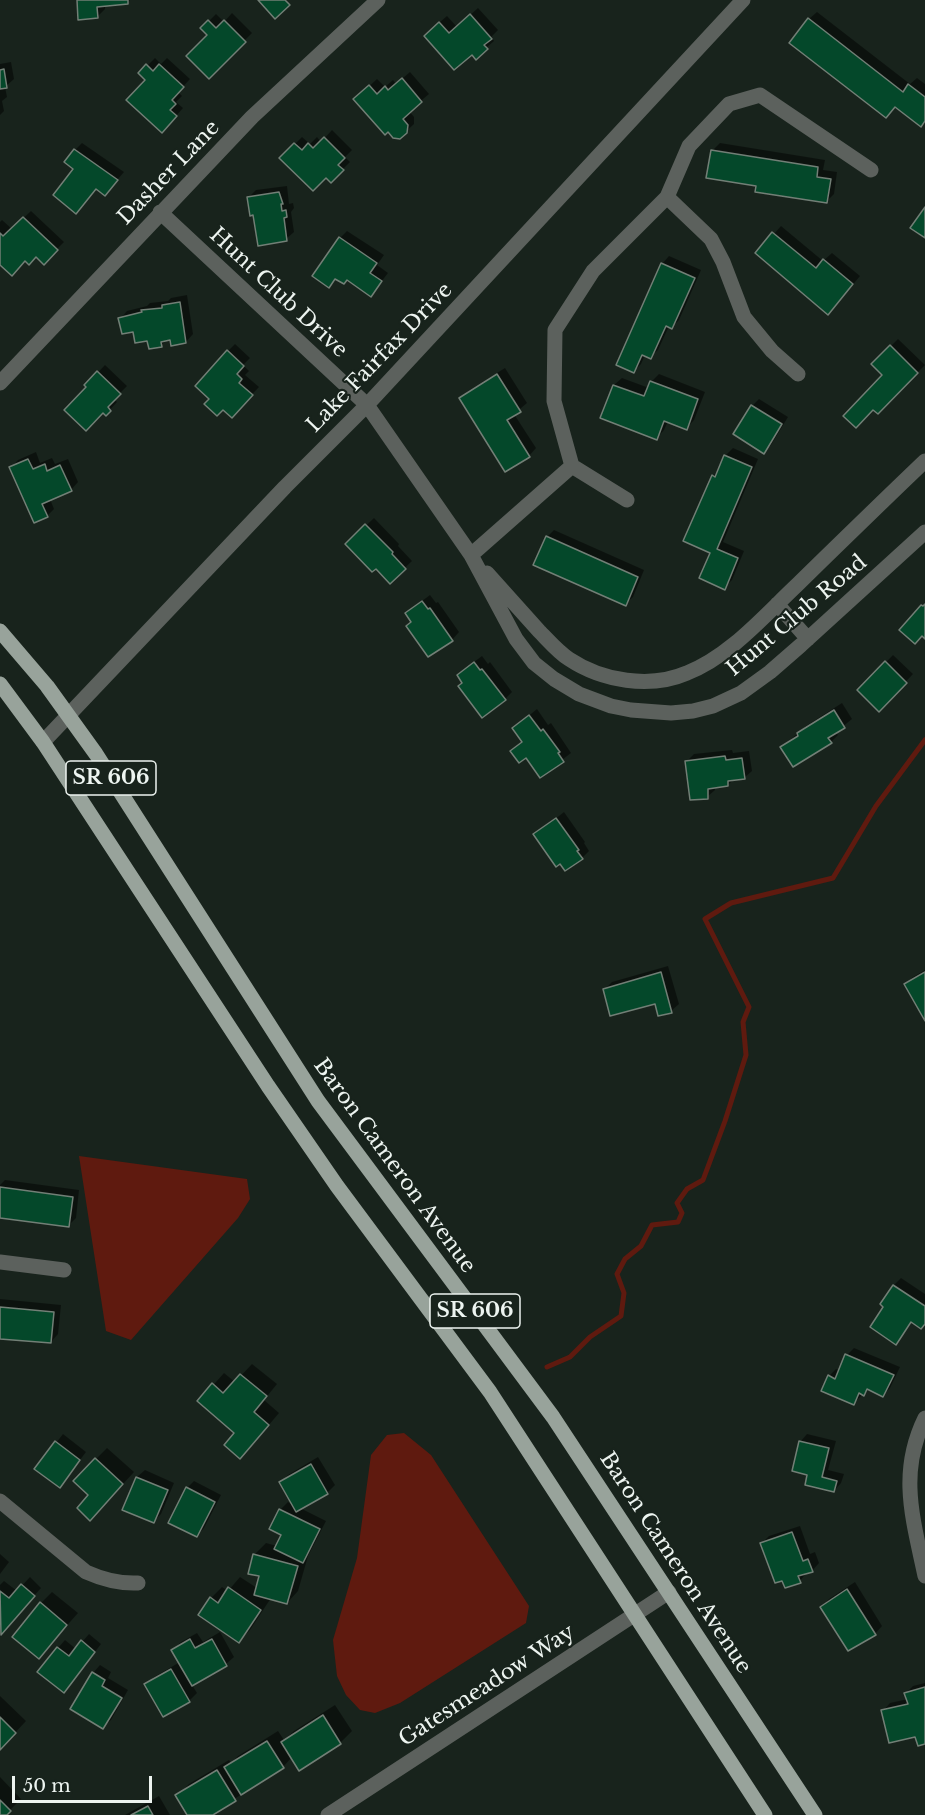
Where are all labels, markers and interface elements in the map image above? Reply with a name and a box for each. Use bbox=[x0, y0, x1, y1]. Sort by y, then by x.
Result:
street label: Dasher Lane bbox=[113, 116, 225, 230]
street label: Hunt Club Drive bbox=[204, 223, 352, 363]
street label: Lake Fairfax Drive bbox=[302, 278, 458, 438]
street label: Hunt Club Road bbox=[722, 550, 872, 682]
road number: SR 606 bbox=[66, 761, 156, 795]
street label: Baron Cameron Avenue bbox=[308, 1054, 480, 1278]
road number: SR 606 bbox=[430, 1294, 520, 1328]
street label: Baron Cameron Avenue bbox=[594, 1448, 756, 1678]
street label: Gatesmeadow Way bbox=[394, 1620, 580, 1752]
scale bar bbox=[15, 1764, 154, 1802]
text: 50 m bbox=[23, 1775, 71, 1797]

